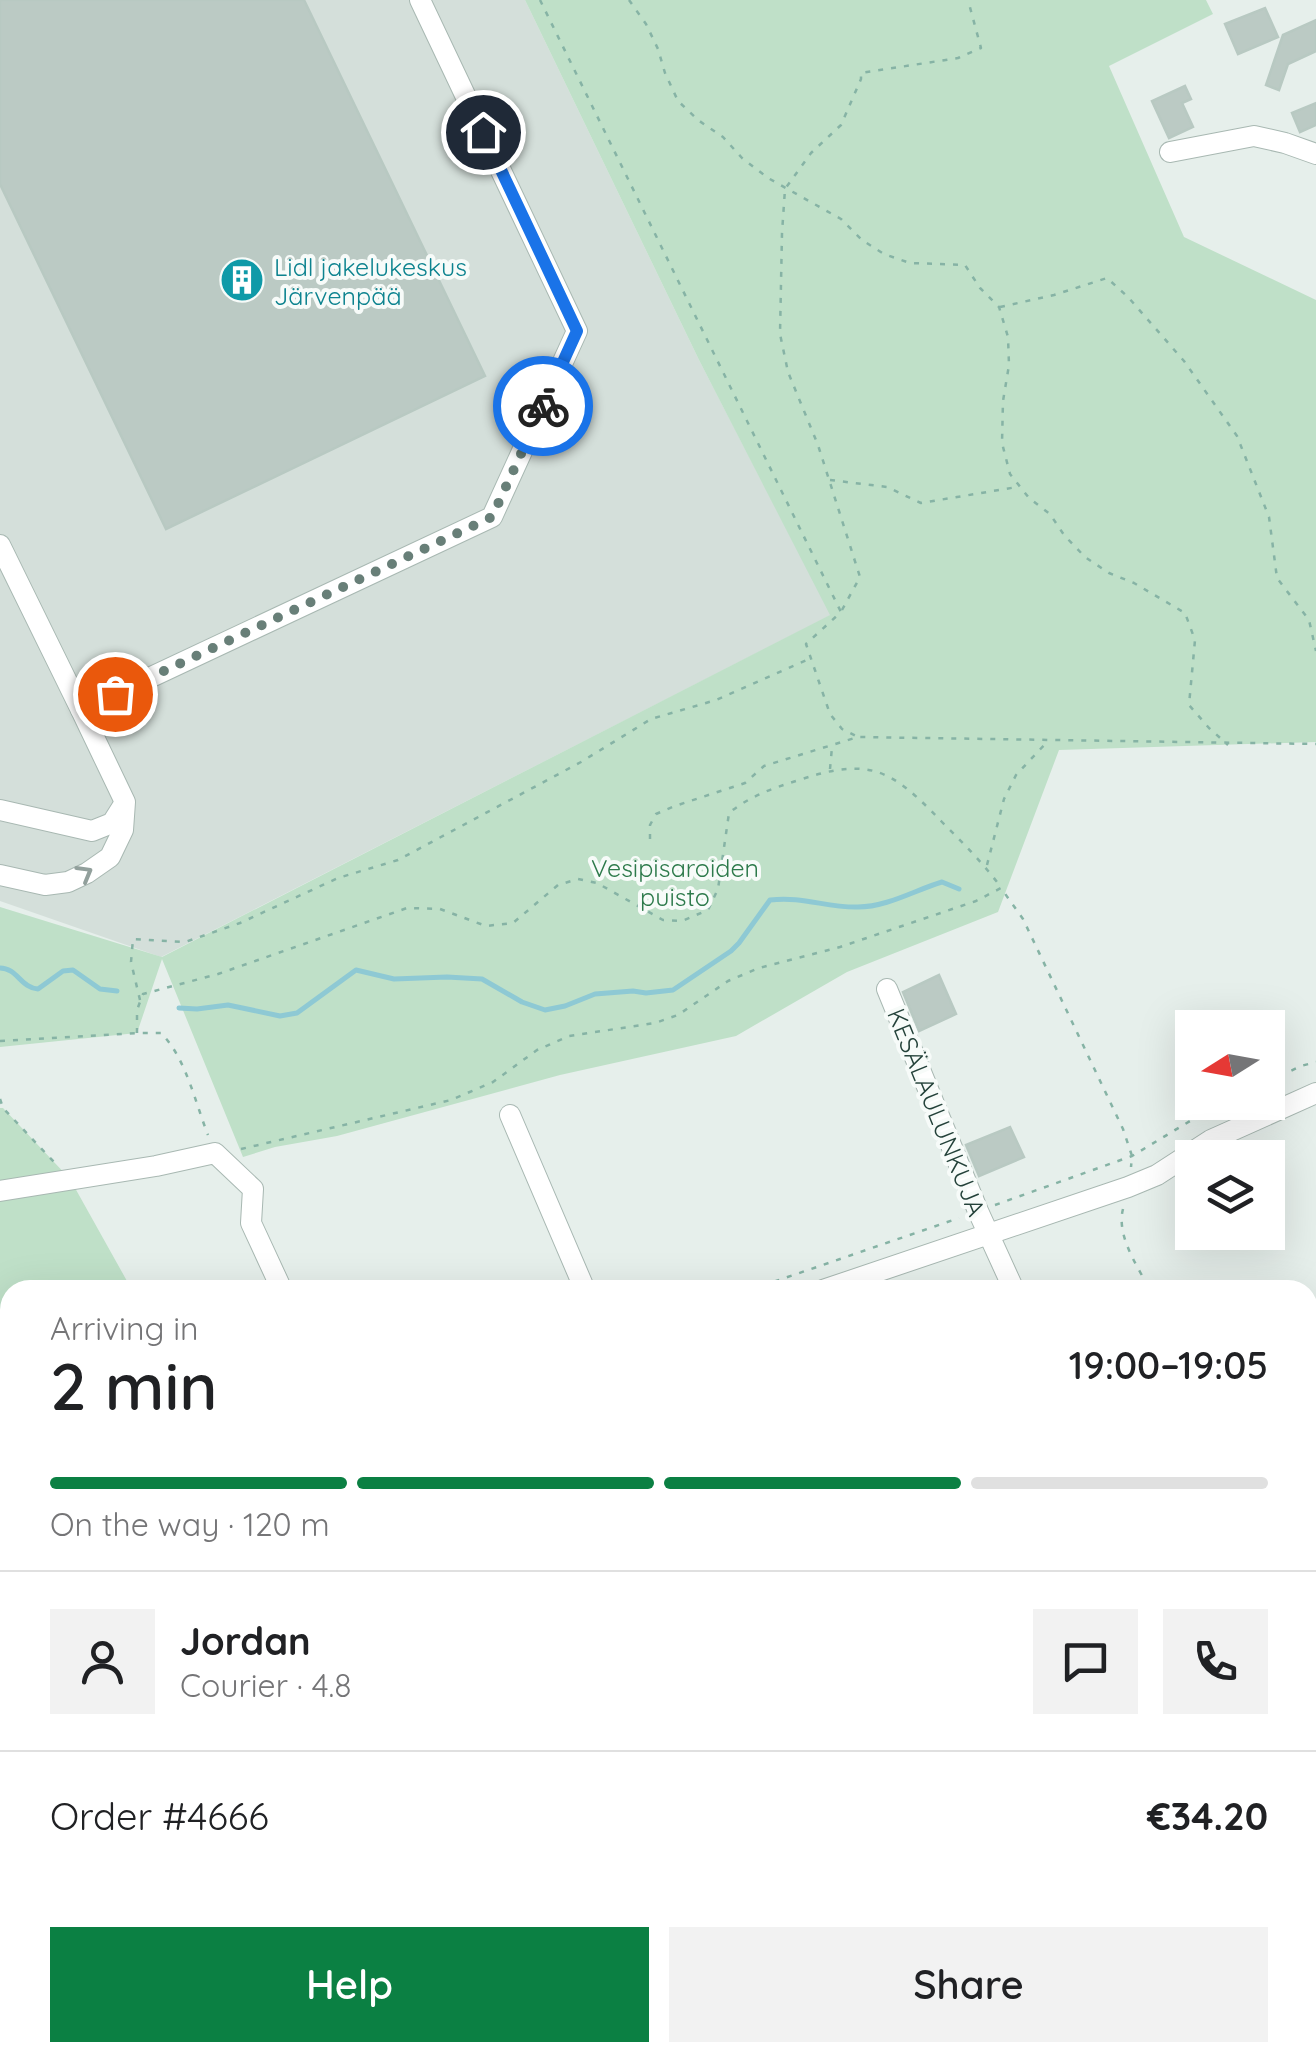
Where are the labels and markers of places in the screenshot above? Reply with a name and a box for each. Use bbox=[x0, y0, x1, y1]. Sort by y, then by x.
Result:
pin bbox=[441, 90, 526, 175]
place label: Lidl jakelukeskus Järvenpää bbox=[274, 251, 467, 311]
building icon: Lidl jakelukeskus Järvenpää bbox=[219, 257, 265, 303]
pin bbox=[73, 652, 158, 737]

